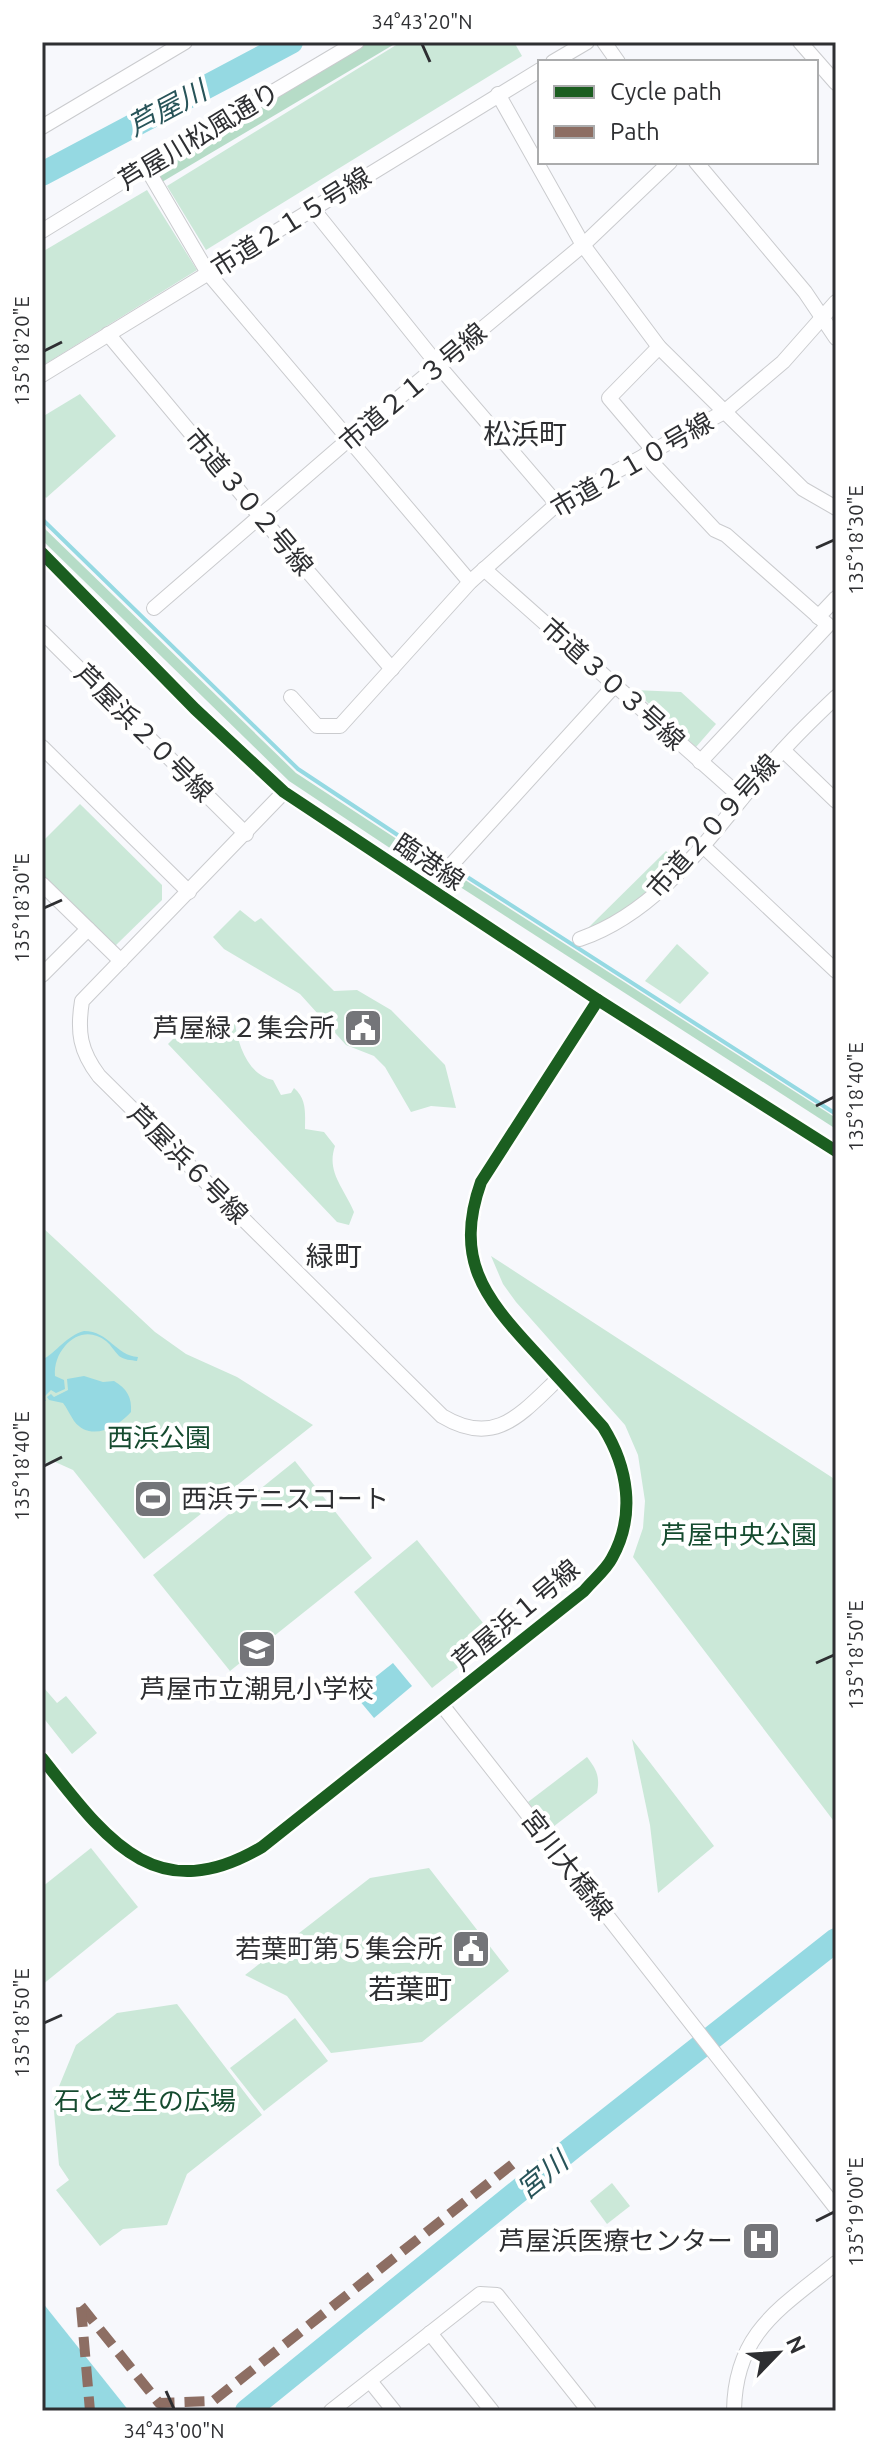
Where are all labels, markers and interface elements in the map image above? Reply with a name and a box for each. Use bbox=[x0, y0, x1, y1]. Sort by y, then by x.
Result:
text: 34°43'20"N bbox=[371, 10, 473, 33]
legend bbox=[538, 60, 818, 164]
water label: 芦屋川 bbox=[122, 73, 214, 141]
street label: 芦屋川松風通り bbox=[113, 76, 284, 195]
text: Cycle path bbox=[610, 78, 722, 105]
text: Path bbox=[610, 118, 660, 145]
street label: 市道２１５号線 bbox=[206, 161, 376, 282]
text: 135°18'20"E bbox=[10, 296, 33, 406]
street label: 市道２１３号線 bbox=[334, 317, 492, 456]
street label: 市道２１０号線 bbox=[546, 407, 718, 523]
district label: 松浜町 bbox=[483, 418, 567, 449]
street label: 市道３０２号線 bbox=[180, 423, 319, 581]
text: 135°18'30"E bbox=[844, 485, 867, 595]
street label: 市道３０３号線 bbox=[536, 612, 691, 755]
street label: 芦屋浜２０号線 bbox=[70, 658, 219, 807]
street label: 市道２０９号線 bbox=[641, 748, 784, 903]
street label: 臨港線 bbox=[389, 828, 470, 895]
text: 135°18'30"E bbox=[10, 853, 33, 963]
public building icon: 芦屋緑２集会所 bbox=[342, 1007, 384, 1049]
place label: 芦屋緑２集会所 bbox=[153, 1013, 335, 1042]
text: 135°18'40"E bbox=[844, 1042, 867, 1152]
street label: 芦屋浜６号線 bbox=[123, 1098, 254, 1229]
district label: 緑町 bbox=[306, 1240, 362, 1271]
text: 135°18'40"E bbox=[10, 1411, 33, 1521]
park label: 西浜公園 bbox=[107, 1423, 211, 1452]
sports icon: 西浜テニスコート bbox=[132, 1478, 174, 1520]
place label: 西浜テニスコート bbox=[181, 1484, 389, 1513]
park label: 芦屋中央公園 bbox=[661, 1520, 817, 1549]
street label: 芦屋浜１号線 bbox=[447, 1553, 585, 1676]
text: 135°18'50"E bbox=[844, 1600, 867, 1710]
school or university icon: 芦屋市立潮見小学校 bbox=[236, 1628, 278, 1670]
place label: 芦屋市立潮見小学校 bbox=[140, 1674, 374, 1703]
street label: 宮川大橋線 bbox=[516, 1805, 619, 1925]
public building icon: 若葉町第５集会所 bbox=[450, 1928, 492, 1970]
place label: 若葉町第５集会所 bbox=[235, 1934, 443, 1963]
text: 135°18'50"E bbox=[10, 1968, 33, 2078]
district label: 若葉町 bbox=[368, 1973, 452, 2004]
park label: 石と芝生の広場 bbox=[54, 2086, 236, 2115]
water label: 宮川 bbox=[510, 2143, 576, 2204]
text: 135°19'00"E bbox=[844, 2157, 867, 2267]
hospital icon: 芦屋浜医療センター bbox=[740, 2220, 782, 2262]
place label: 芦屋浜医療センター bbox=[499, 2226, 733, 2255]
north arrow bbox=[738, 2313, 818, 2393]
text: N bbox=[782, 2332, 811, 2357]
text: 34°43'00"N bbox=[123, 2419, 225, 2442]

